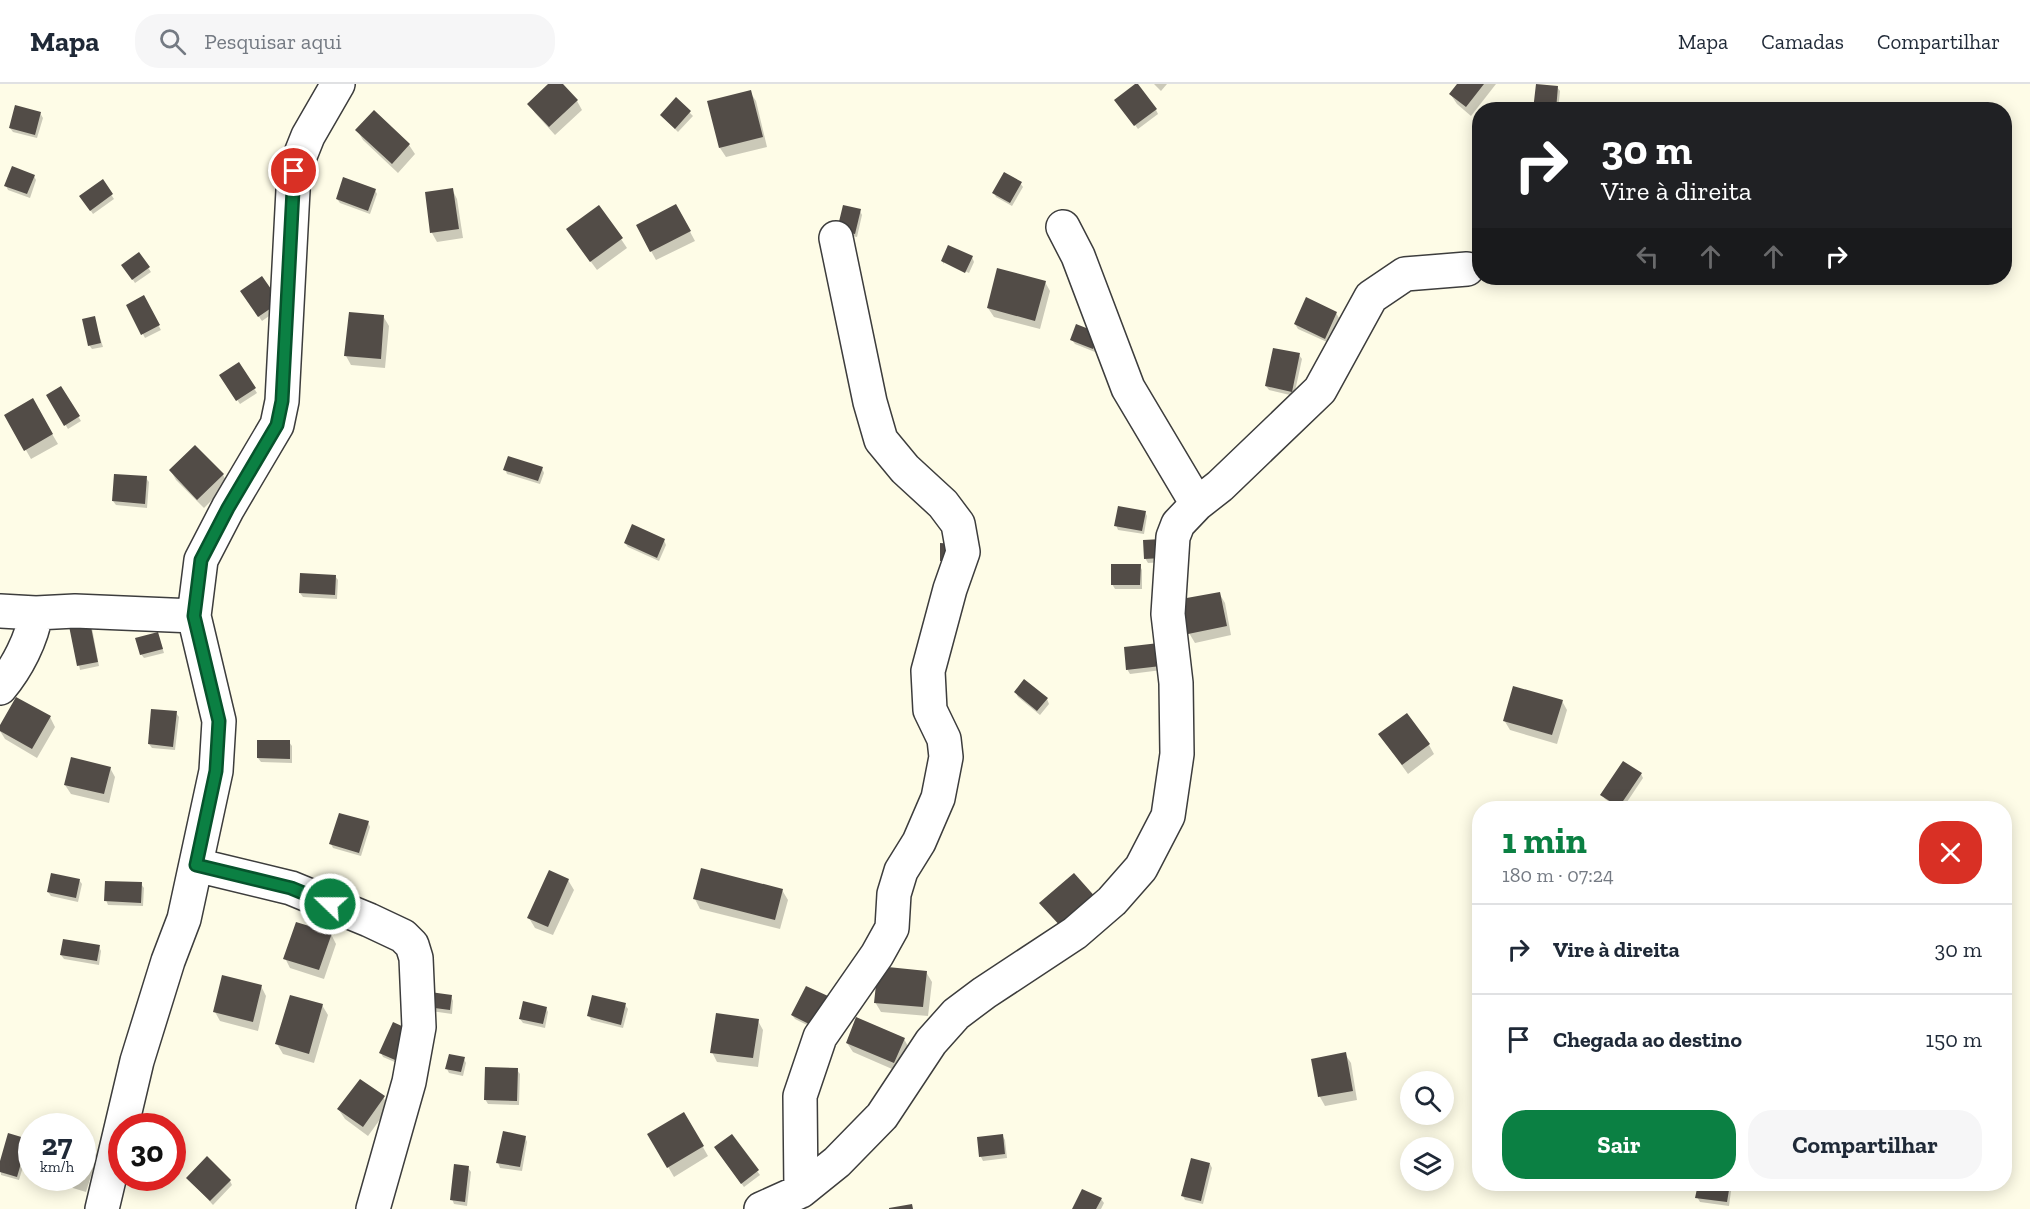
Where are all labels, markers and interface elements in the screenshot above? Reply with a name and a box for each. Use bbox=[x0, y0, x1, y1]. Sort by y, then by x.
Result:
search box bbox=[135, 14, 555, 68]
text: Mapa bbox=[30, 25, 99, 58]
icon: search bbox=[156, 25, 189, 58]
text: Pesquisar aqui bbox=[204, 28, 342, 55]
text: Mapa bbox=[1678, 29, 1728, 54]
text: Camadas bbox=[1761, 29, 1844, 54]
text: Compartilhar bbox=[1877, 29, 2000, 54]
text: 30 m bbox=[1601, 124, 1692, 175]
icon: right bbox=[1502, 126, 1580, 204]
pin bbox=[268, 145, 319, 196]
icon: arrive bbox=[277, 154, 310, 187]
text: Vire à direita bbox=[1601, 175, 1752, 207]
icon: left bbox=[1631, 240, 1664, 273]
icon: ahead bbox=[1694, 240, 1727, 273]
icon: ahead bbox=[1757, 240, 1790, 273]
icon: right bbox=[1820, 240, 1853, 273]
text: 1 min bbox=[1502, 819, 1587, 862]
button: close bbox=[1919, 821, 1982, 884]
text: 180 m · 07:24 bbox=[1502, 863, 1614, 887]
position arrow bbox=[298, 872, 362, 936]
icon: right bbox=[1502, 933, 1535, 966]
text: Vire à direita bbox=[1553, 936, 1680, 963]
text: 30 m bbox=[1935, 936, 1982, 963]
icon: arrive bbox=[1502, 1023, 1535, 1056]
text: Chegada ao destino bbox=[1553, 1026, 1742, 1053]
text: 150 m bbox=[1926, 1026, 1982, 1053]
map controls bbox=[1400, 1071, 1454, 1191]
button: search bbox=[1400, 1071, 1454, 1125]
button: Sair bbox=[1502, 1110, 1736, 1179]
button: Compartilhar bbox=[1748, 1110, 1982, 1179]
speed limit sign: 30 bbox=[108, 1113, 186, 1191]
text: 27 bbox=[42, 1127, 72, 1163]
button: layers bbox=[1400, 1137, 1454, 1191]
text: km/h bbox=[40, 1158, 74, 1176]

